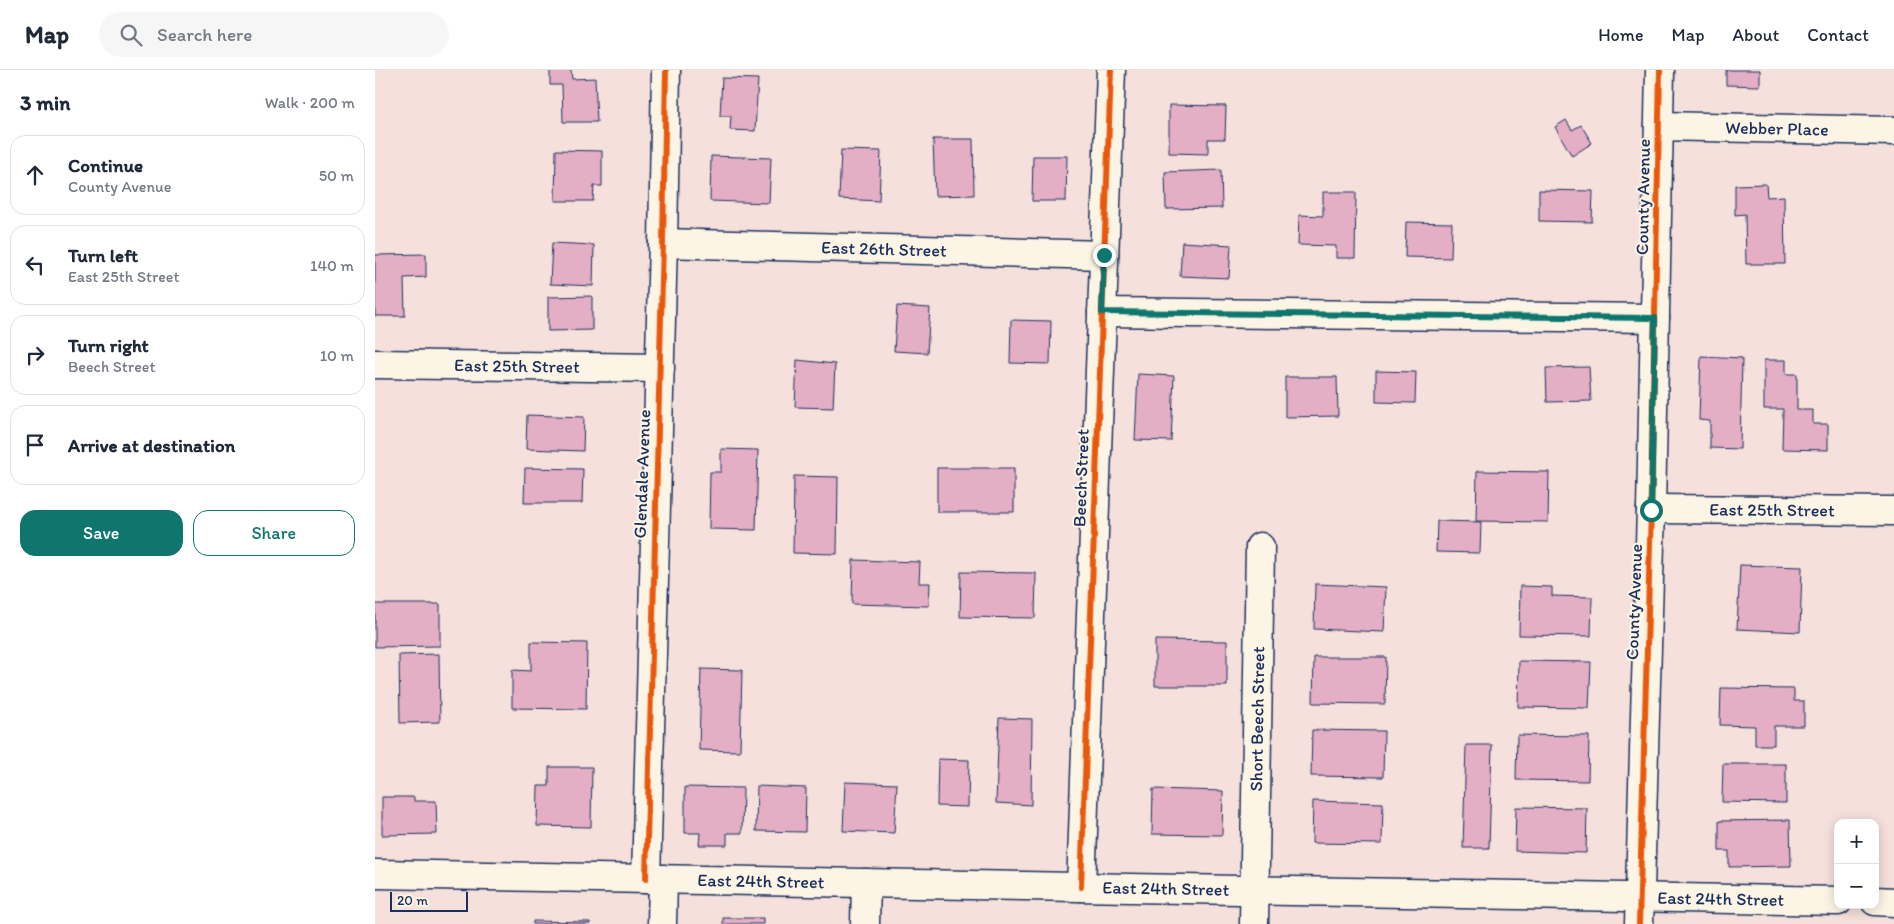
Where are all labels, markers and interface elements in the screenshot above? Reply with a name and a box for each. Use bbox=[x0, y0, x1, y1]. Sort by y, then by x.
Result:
search box bbox=[99, 12, 449, 57]
text: Map bbox=[25, 20, 69, 49]
icon: search bbox=[117, 21, 145, 49]
text: Search here bbox=[157, 23, 252, 46]
text: Home bbox=[1598, 24, 1644, 46]
text: Map bbox=[1672, 24, 1705, 46]
text: About bbox=[1733, 24, 1779, 46]
text: Contact bbox=[1807, 24, 1869, 46]
text: 3 min bbox=[20, 90, 70, 115]
text: Walk · 200 m bbox=[265, 93, 355, 112]
street label: Webber Place bbox=[1725, 116, 1829, 141]
street label: County Avenue bbox=[1631, 139, 1655, 255]
text: Continue bbox=[68, 154, 143, 177]
icon: ahead bbox=[21, 161, 49, 189]
text: 50 m bbox=[319, 166, 354, 185]
text: County Avenue bbox=[68, 177, 171, 196]
street label: East 26th Street bbox=[821, 236, 947, 262]
text: Turn left bbox=[68, 244, 138, 267]
route end bbox=[1093, 244, 1116, 267]
icon: left bbox=[21, 251, 49, 279]
text: 140 m bbox=[310, 256, 354, 275]
text: East 25th Street bbox=[68, 267, 180, 286]
text: Turn right bbox=[68, 334, 149, 357]
icon: right bbox=[21, 341, 49, 369]
text: 10 m bbox=[320, 346, 354, 365]
street label: East 25th Street bbox=[454, 354, 580, 378]
text: Beech Street bbox=[68, 357, 155, 376]
street label: Glendale Avenue bbox=[629, 409, 655, 539]
street label: Beech Street bbox=[1068, 428, 1094, 528]
icon: arrive bbox=[21, 431, 49, 459]
text: Arrive at destination bbox=[68, 434, 235, 457]
street label: East 25th Street bbox=[1709, 498, 1835, 522]
route start bbox=[1640, 499, 1663, 522]
button: Save bbox=[20, 510, 183, 556]
button: Share bbox=[193, 510, 355, 556]
street label: County Avenue bbox=[1621, 543, 1647, 661]
street label: Short Beech Street bbox=[1245, 646, 1269, 792]
map controls bbox=[1834, 819, 1879, 909]
button: + bbox=[1834, 819, 1879, 864]
button: − bbox=[1834, 864, 1879, 909]
street label: East 24th Street bbox=[697, 869, 825, 893]
street label: East 24th Street bbox=[1102, 876, 1230, 901]
street label: East 24th Street bbox=[1657, 887, 1785, 911]
scale bar bbox=[390, 889, 467, 912]
text: 20 m bbox=[397, 892, 428, 909]

